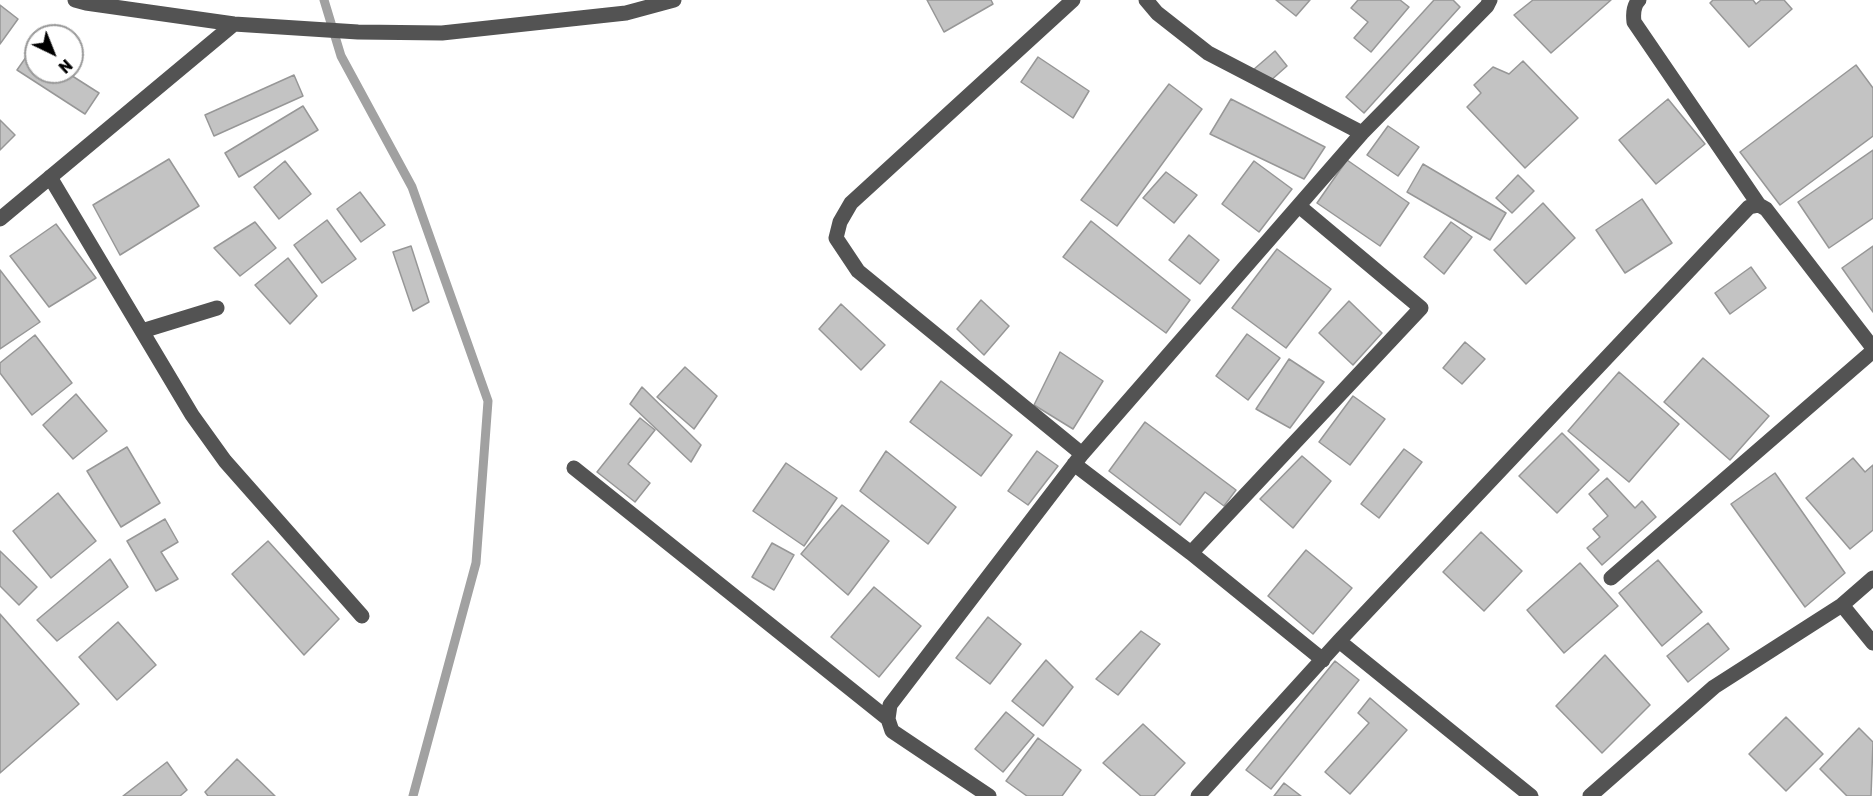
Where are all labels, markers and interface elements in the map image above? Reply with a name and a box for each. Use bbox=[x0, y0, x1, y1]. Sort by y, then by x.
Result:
north arrow bbox=[24, 24, 84, 84]
text: N bbox=[55, 55, 76, 77]

